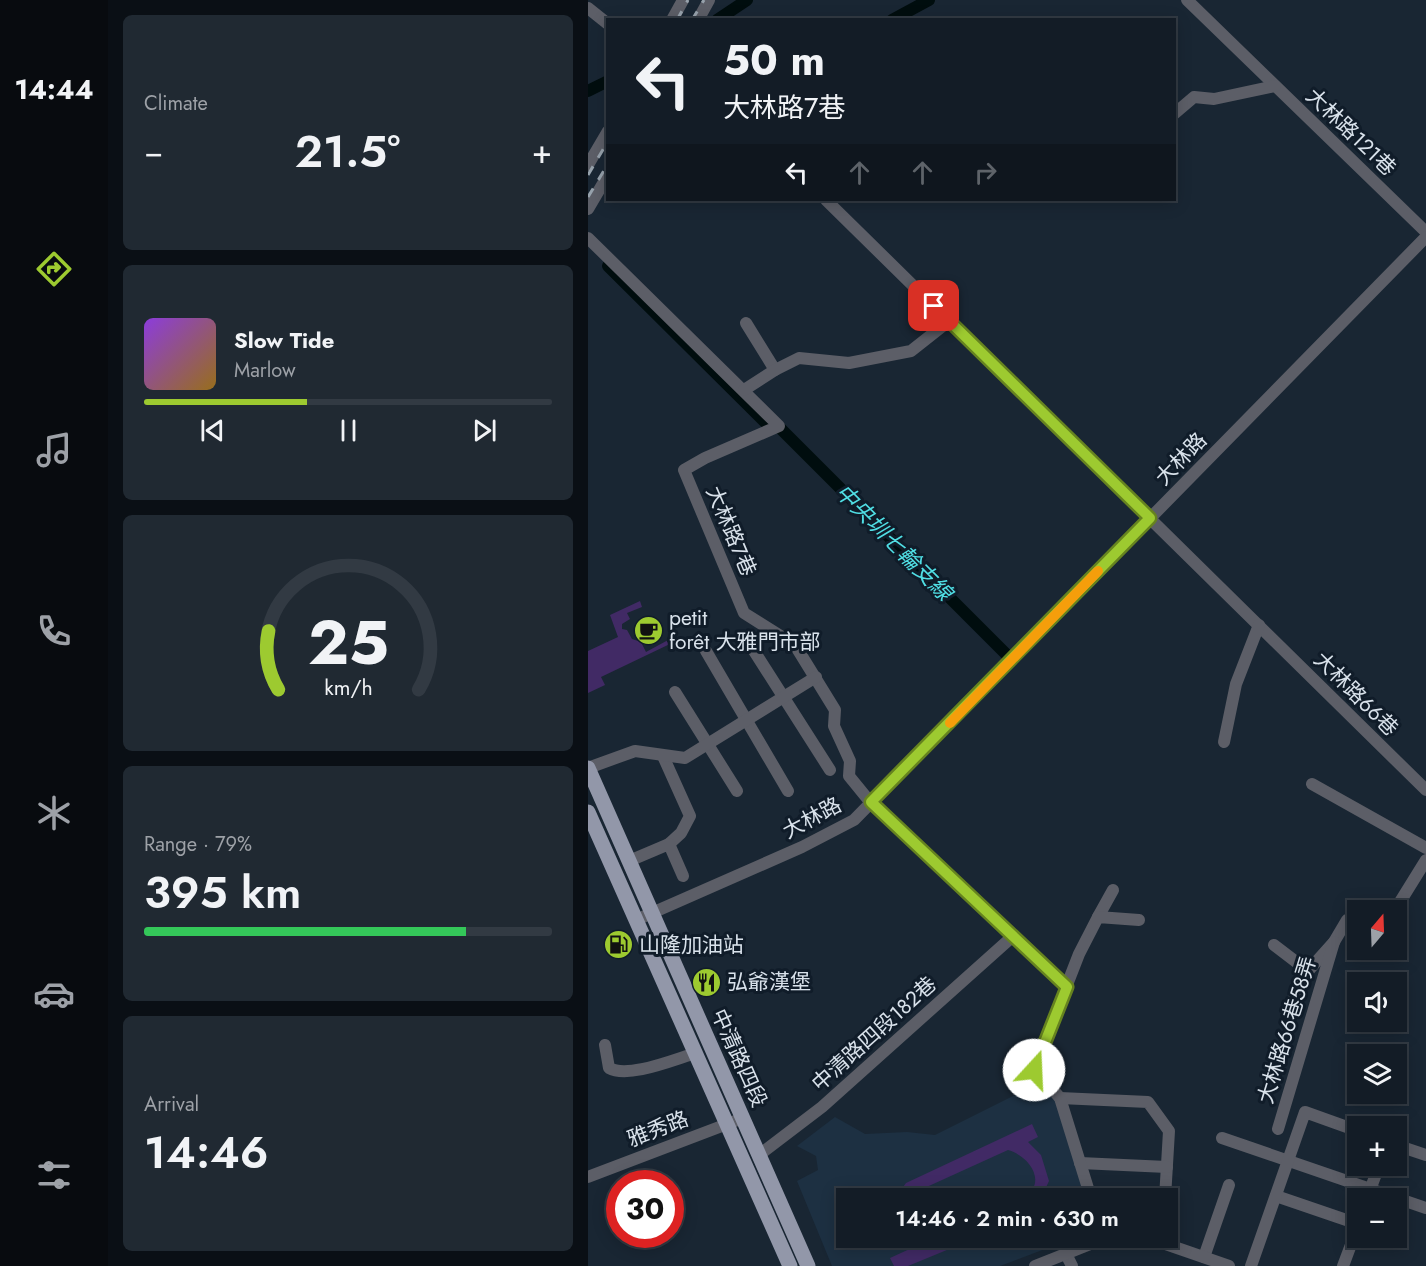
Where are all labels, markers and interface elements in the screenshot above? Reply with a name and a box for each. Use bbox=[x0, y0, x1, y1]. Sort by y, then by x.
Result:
text: 50 m bbox=[723, 30, 825, 91]
icon: left bbox=[624, 42, 702, 120]
text: 14:44 bbox=[15, 70, 93, 109]
street label: 大林路121巷 bbox=[1299, 81, 1403, 183]
text: 大林路7巷 bbox=[723, 88, 845, 127]
text: Climate bbox=[144, 89, 208, 118]
text: 21.5° bbox=[295, 119, 400, 184]
text: − bbox=[144, 128, 163, 175]
text: + bbox=[532, 128, 552, 175]
icon: left bbox=[780, 156, 813, 189]
icon: ahead bbox=[843, 156, 876, 189]
icon: ahead bbox=[906, 156, 939, 189]
icon: right bbox=[969, 156, 1002, 189]
icon: directions bbox=[33, 248, 75, 290]
pin bbox=[908, 280, 959, 331]
icon: arrive bbox=[917, 289, 950, 322]
text: Slow Tide bbox=[234, 324, 334, 356]
text: Marlow bbox=[234, 356, 296, 385]
icon: previous bbox=[196, 414, 229, 447]
icon: pause bbox=[332, 414, 365, 447]
icon: next bbox=[468, 414, 501, 447]
street label: 大林路 bbox=[1148, 426, 1214, 492]
icon: music bbox=[33, 429, 75, 471]
water label: 中央圳七輪支線 bbox=[828, 476, 962, 610]
street label: 大林路7巷 bbox=[699, 481, 763, 581]
text: 25 bbox=[307, 597, 389, 687]
place label: petit forêt 大雅門市部 bbox=[669, 603, 821, 657]
icon: phone bbox=[33, 610, 75, 652]
cafe icon: petit forêt 大雅門市部 bbox=[632, 614, 664, 646]
street label: 大林路66巷 bbox=[1307, 645, 1405, 743]
text: km/h bbox=[324, 672, 372, 703]
street label: 大林路 bbox=[777, 790, 847, 846]
icon: climate bbox=[33, 792, 75, 834]
text: Range · 79% bbox=[144, 830, 252, 859]
text: 395 km bbox=[144, 860, 301, 925]
north arrow bbox=[1347, 900, 1407, 960]
map controls bbox=[1347, 900, 1407, 1248]
fuel station icon: 山隆加油站 bbox=[602, 929, 634, 961]
place label: 山隆加油站 bbox=[639, 930, 744, 960]
street label: 大林路66巷58弄 bbox=[1250, 953, 1324, 1107]
restaurant icon: 弘爺漢堡 bbox=[690, 966, 722, 998]
place label: 弘爺漢堡 bbox=[727, 967, 811, 997]
street label: 中清路四段182巷 bbox=[805, 970, 943, 1098]
button: sound bbox=[1347, 972, 1407, 1032]
icon: car bbox=[33, 973, 75, 1015]
street label: 中清路四段 bbox=[704, 1004, 774, 1112]
position arrow bbox=[1002, 1038, 1066, 1102]
button: layers bbox=[1347, 1044, 1407, 1104]
text: Arrival bbox=[144, 1090, 199, 1119]
street label: 雅秀路 bbox=[623, 1104, 693, 1154]
button: + bbox=[1347, 1116, 1407, 1176]
text: 14:46 bbox=[144, 1120, 269, 1185]
icon: filters bbox=[33, 1154, 75, 1196]
speed limit sign: 30 bbox=[606, 1170, 684, 1248]
button: − bbox=[1347, 1188, 1407, 1248]
text: 14:46 · 2 min · 630 m bbox=[895, 1202, 1119, 1234]

